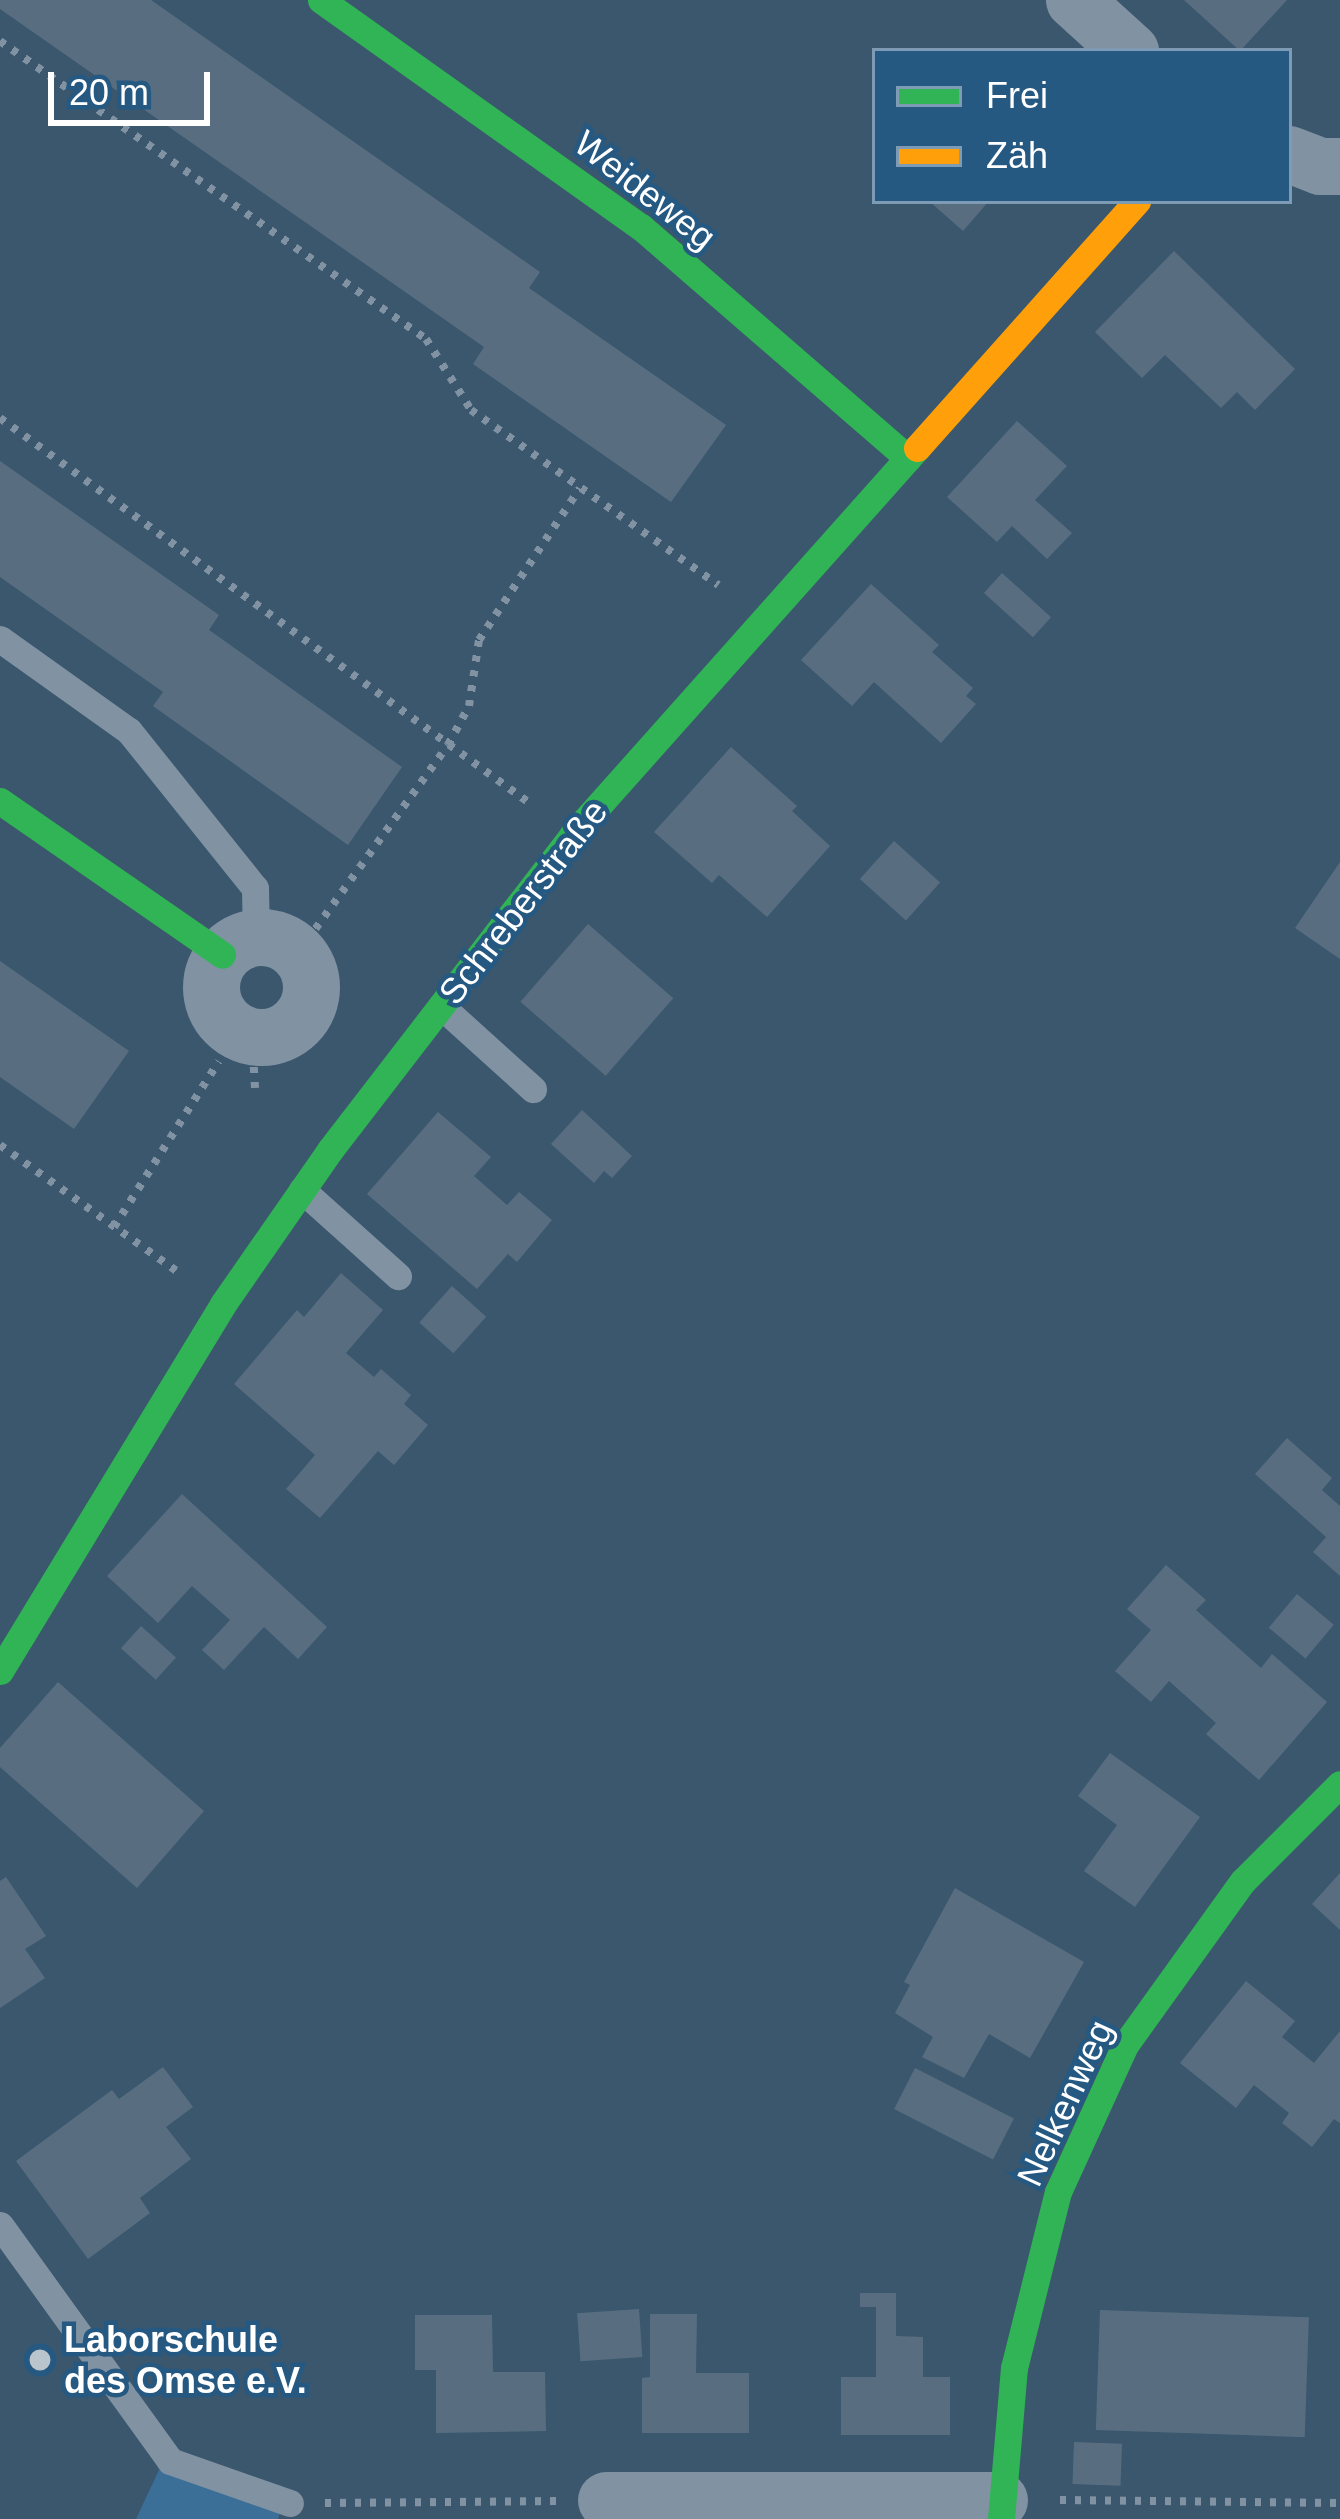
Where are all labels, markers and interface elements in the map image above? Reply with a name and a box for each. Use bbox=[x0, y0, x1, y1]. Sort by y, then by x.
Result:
scale bar bbox=[54, 48, 216, 122]
legend bbox=[872, 48, 1292, 204]
text: 20 m bbox=[69, 72, 149, 113]
text: Frei bbox=[986, 75, 1048, 116]
street label: Weideweg bbox=[566, 121, 724, 259]
text: Zäh bbox=[986, 135, 1048, 176]
street label: Schreberstraße bbox=[430, 791, 616, 1013]
street label: Nelkenweg bbox=[1008, 2013, 1122, 2193]
place label: Laborschule des Omse e.V. bbox=[64, 2317, 307, 2402]
marker: Laborschule des Omse e.V. bbox=[27, 2347, 53, 2373]

